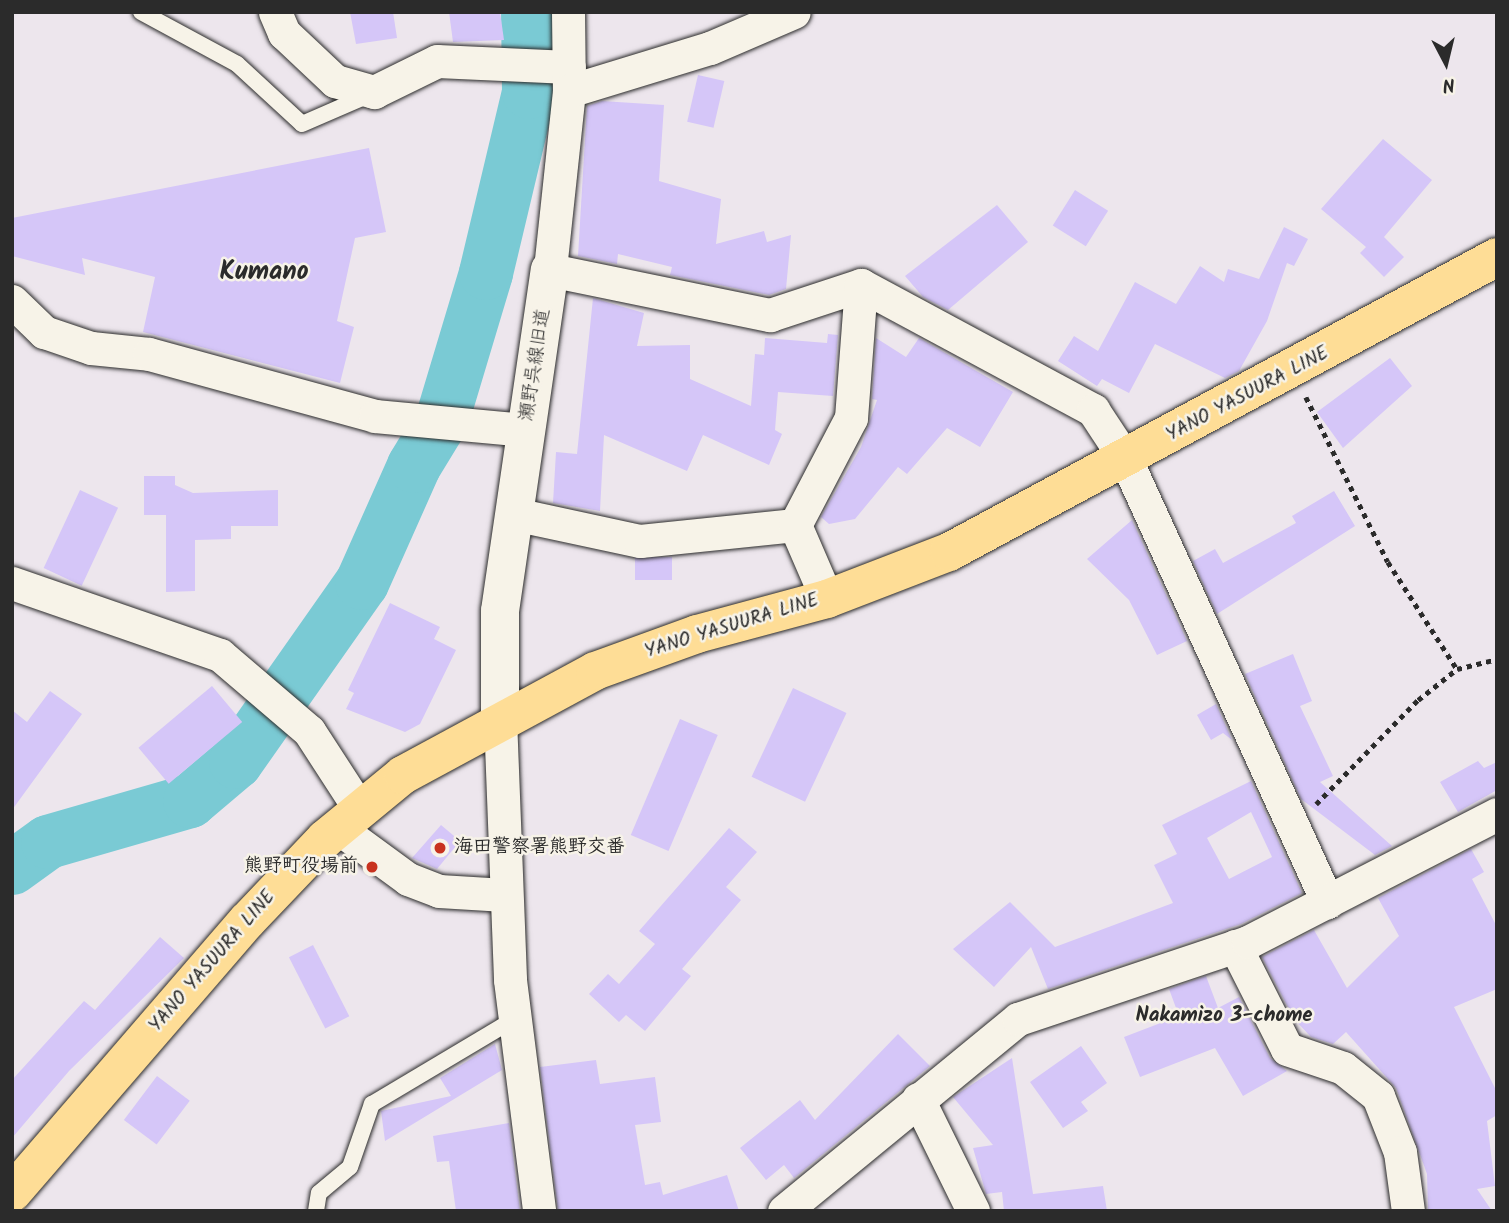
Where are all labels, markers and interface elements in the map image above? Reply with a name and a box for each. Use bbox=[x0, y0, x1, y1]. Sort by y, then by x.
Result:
north arrow bbox=[1411, 28, 1481, 98]
text: N bbox=[1441, 68, 1456, 99]
district label: Kumano bbox=[219, 257, 309, 289]
street label: 瀬野呉線旧道 bbox=[516, 307, 556, 423]
street label: YANO YASUURA LINE bbox=[1163, 343, 1333, 447]
street label: YANO YASUURA LINE bbox=[642, 590, 822, 664]
place label: 海田警察署熊野交番 bbox=[454, 837, 625, 859]
marker: 海田警察署熊野交番 bbox=[432, 840, 448, 856]
place label: 熊野町役場前 bbox=[244, 856, 358, 878]
marker: 熊野町役場前 bbox=[364, 859, 380, 875]
street label: YANO YASUURA LINE bbox=[145, 886, 281, 1038]
district label: Nakamizo 3-chome bbox=[1135, 1003, 1313, 1029]

